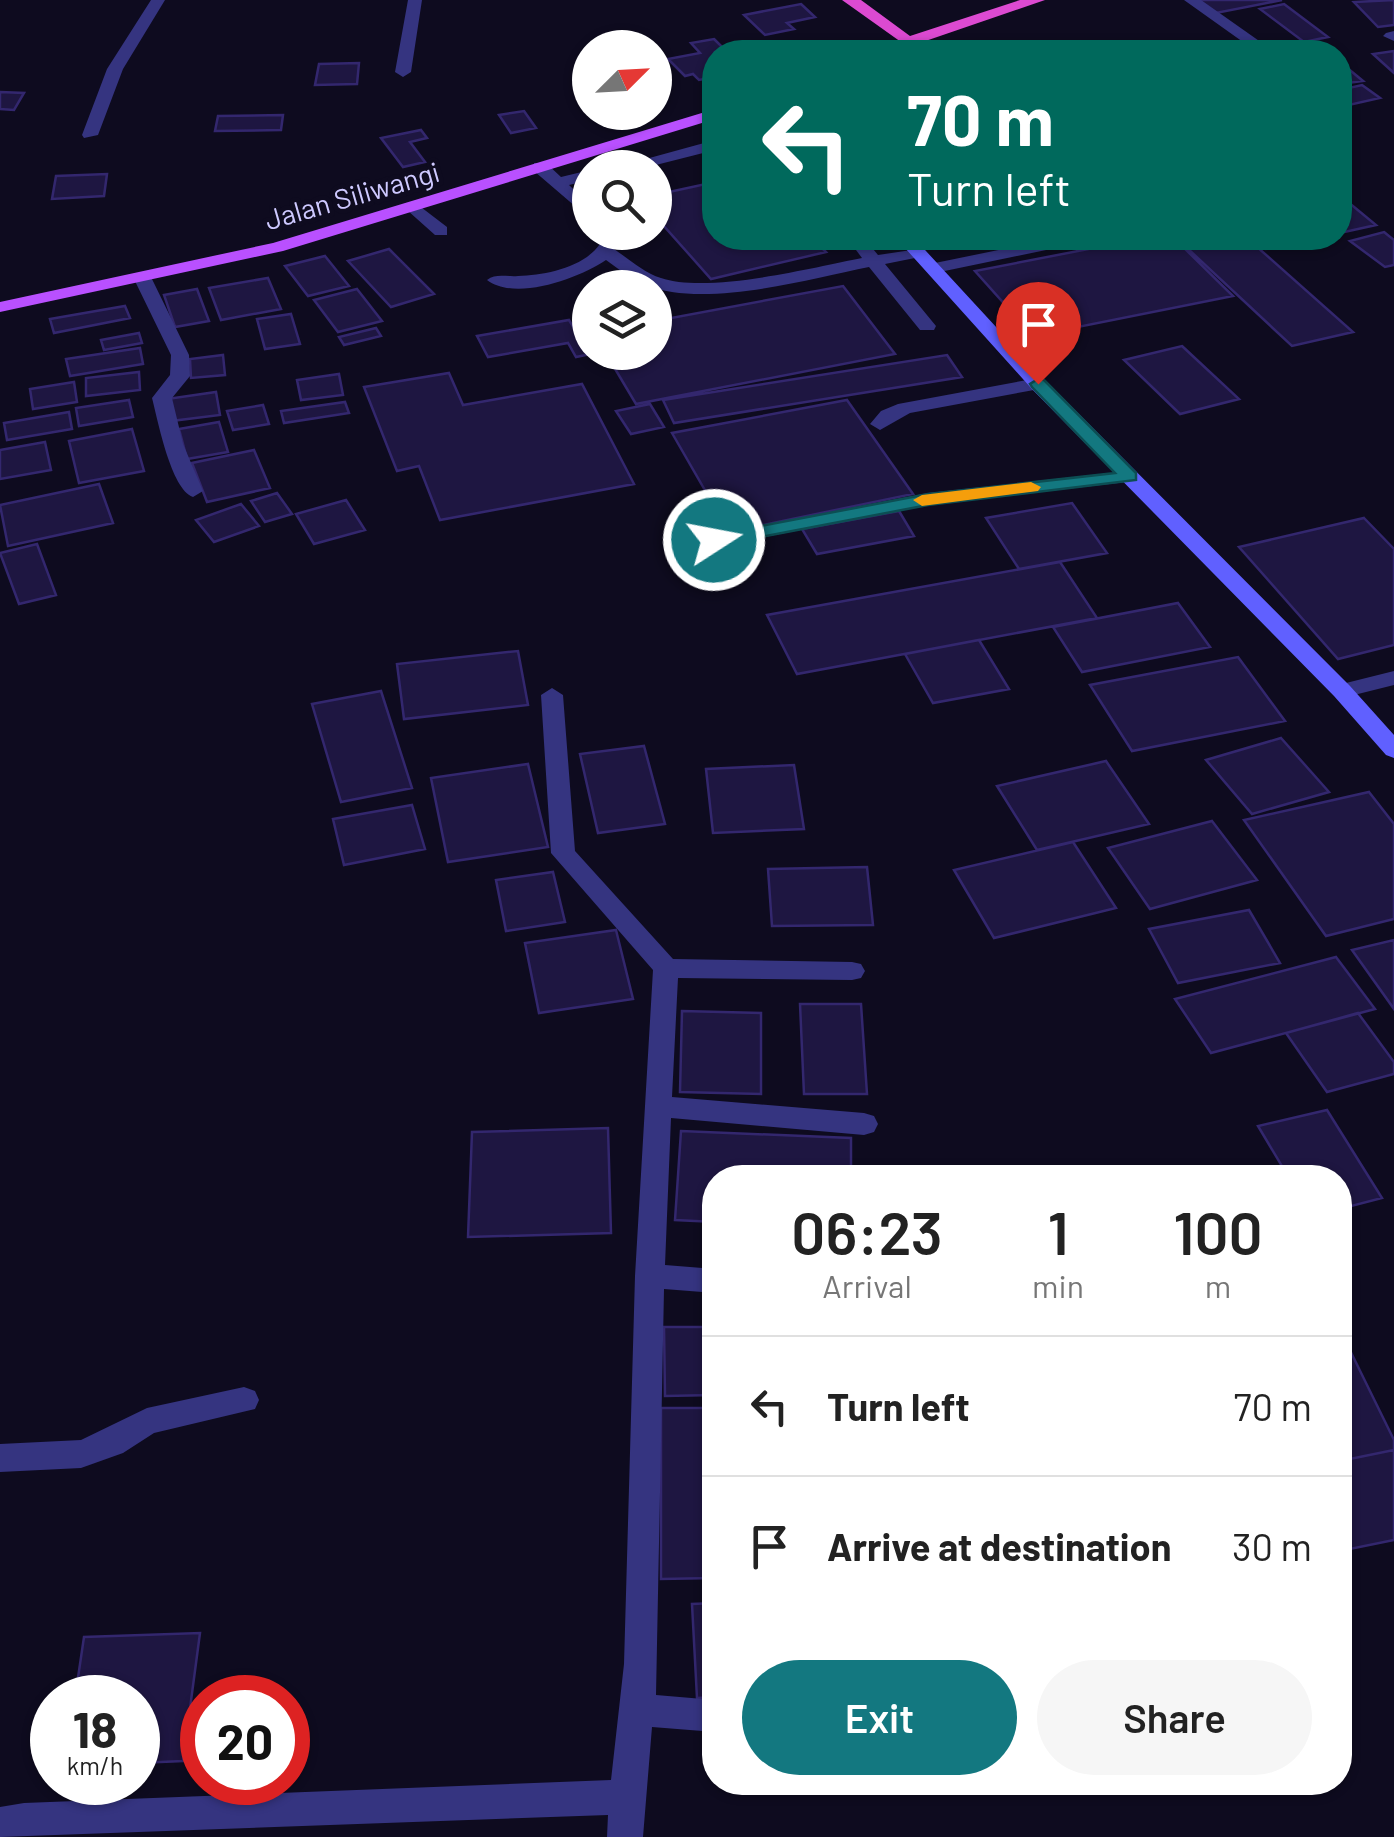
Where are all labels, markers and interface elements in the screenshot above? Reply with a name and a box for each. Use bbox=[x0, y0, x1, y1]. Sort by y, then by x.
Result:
north arrow bbox=[572, 30, 672, 130]
map controls bbox=[572, 30, 672, 370]
text: 70 m bbox=[907, 76, 1054, 160]
icon: left bbox=[742, 80, 872, 210]
button: search bbox=[572, 150, 672, 250]
street label: Jalan Siliwangi bbox=[261, 154, 443, 236]
text: Turn left bbox=[907, 161, 1071, 215]
button: layers bbox=[572, 270, 672, 370]
pin bbox=[996, 282, 1081, 385]
icon: arrive bbox=[1011, 297, 1066, 352]
position arrow bbox=[662, 488, 766, 592]
text: 06:23 bbox=[791, 1195, 943, 1267]
text: 1 bbox=[1047, 1195, 1069, 1267]
text: 100 bbox=[1173, 1195, 1263, 1267]
text: Arrival bbox=[822, 1266, 912, 1304]
text: min bbox=[1032, 1266, 1084, 1304]
text: m bbox=[1205, 1266, 1231, 1304]
icon: left bbox=[742, 1379, 797, 1434]
text: Turn left bbox=[827, 1383, 970, 1429]
text: 70 m bbox=[1234, 1383, 1312, 1429]
icon: arrive bbox=[742, 1519, 797, 1574]
text: Arrive at destination bbox=[827, 1523, 1172, 1569]
text: 30 m bbox=[1232, 1523, 1312, 1569]
button: Exit bbox=[742, 1660, 1017, 1775]
button: Share bbox=[1037, 1660, 1312, 1775]
speed limit sign: 20 bbox=[180, 1675, 310, 1805]
text: 18 bbox=[73, 1698, 117, 1758]
text: km/h bbox=[67, 1750, 123, 1780]

